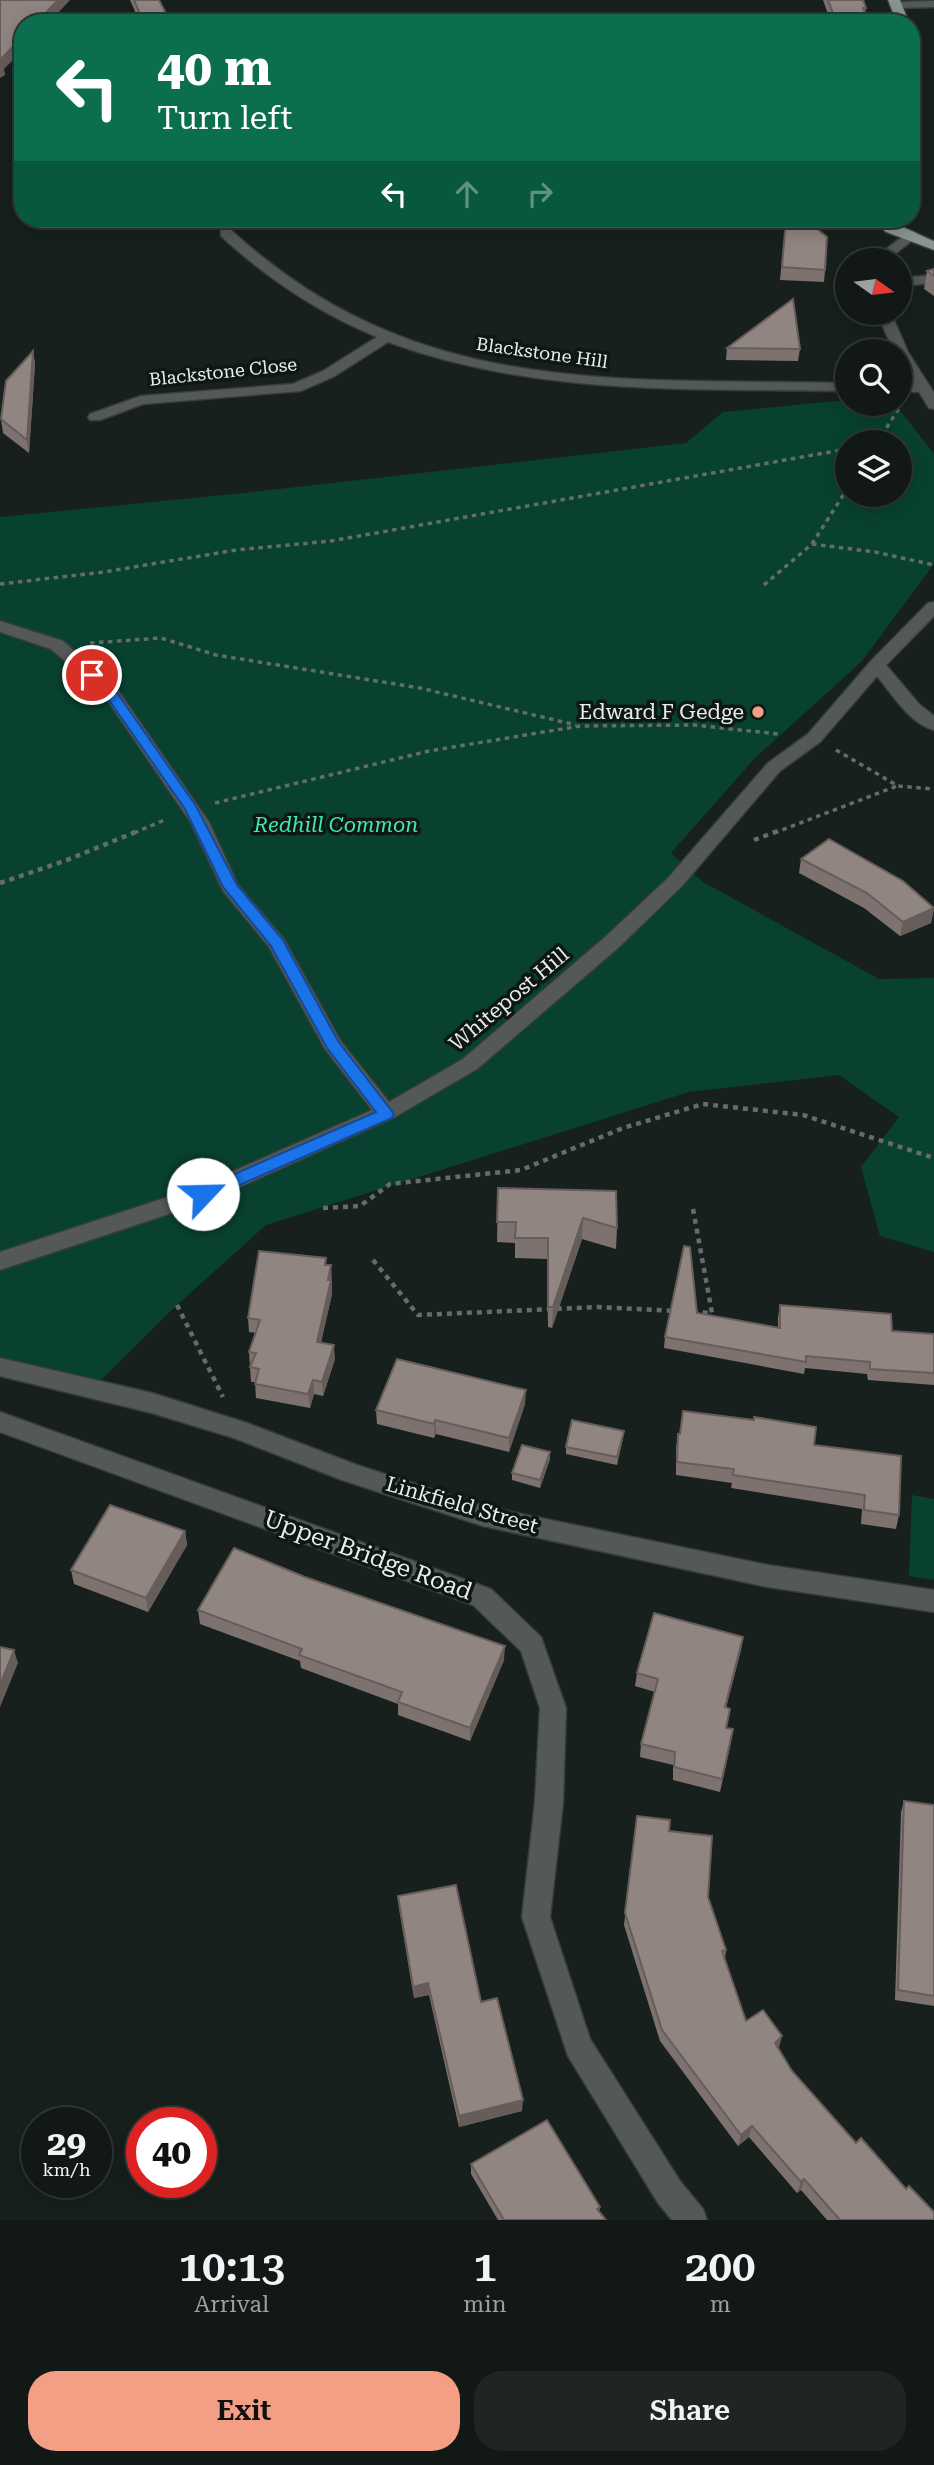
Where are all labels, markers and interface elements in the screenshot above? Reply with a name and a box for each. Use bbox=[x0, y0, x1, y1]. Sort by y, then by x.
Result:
text: 40 m bbox=[157, 40, 272, 97]
icon: left bbox=[42, 42, 133, 133]
text: Turn left bbox=[157, 99, 292, 137]
icon: left bbox=[375, 175, 413, 213]
icon: ahead bbox=[448, 175, 486, 213]
icon: right bbox=[521, 175, 559, 213]
north arrow bbox=[835, 248, 912, 326]
map controls bbox=[835, 248, 912, 507]
street label: Blackstone Hill bbox=[475, 333, 610, 372]
button: search bbox=[835, 339, 912, 416]
street label: Blackstone Close bbox=[148, 353, 298, 390]
button: layers bbox=[835, 430, 912, 507]
pin bbox=[62, 645, 122, 705]
icon: arrive bbox=[73, 656, 111, 694]
place label: Edward F Gedge bbox=[579, 700, 744, 724]
marker: Edward F Gedge bbox=[750, 704, 766, 720]
park label: Redhill Common bbox=[253, 813, 418, 837]
street label: Whitepost Hill bbox=[445, 942, 574, 1056]
position arrow bbox=[166, 1157, 240, 1231]
street label: Linkfield Street bbox=[383, 1472, 541, 1538]
street label: Upper Bridge Road bbox=[260, 1504, 476, 1606]
speed limit sign: 40 bbox=[126, 2107, 217, 2198]
text: 29 bbox=[47, 2123, 86, 2164]
text: km/h bbox=[42, 2159, 91, 2180]
text: 10:13 bbox=[178, 2242, 285, 2291]
text: 1 bbox=[473, 2242, 497, 2291]
text: 200 bbox=[685, 2242, 756, 2291]
text: Arrival bbox=[194, 2291, 269, 2318]
text: min bbox=[463, 2291, 507, 2318]
text: m bbox=[710, 2291, 731, 2318]
button: Exit bbox=[28, 2371, 460, 2451]
button: Share bbox=[474, 2371, 906, 2451]

